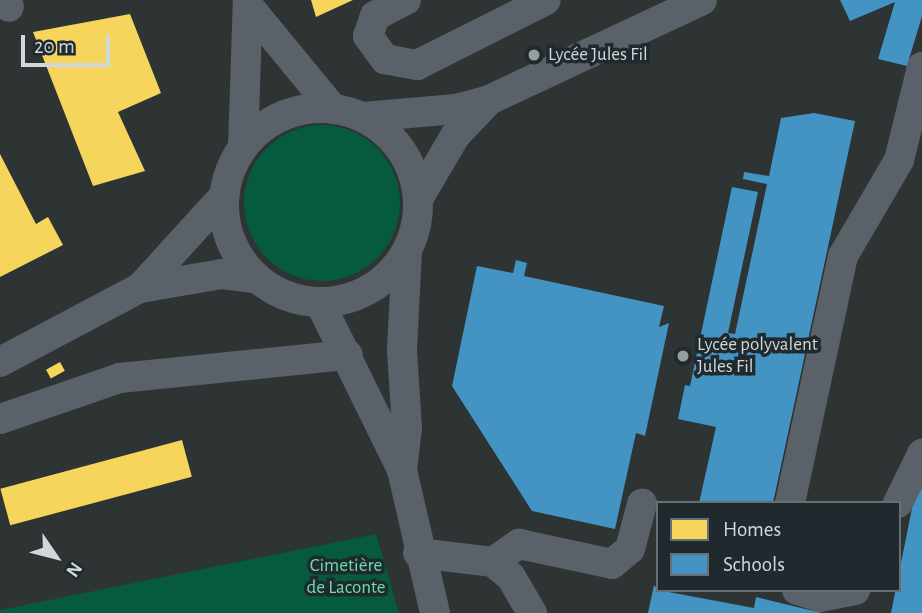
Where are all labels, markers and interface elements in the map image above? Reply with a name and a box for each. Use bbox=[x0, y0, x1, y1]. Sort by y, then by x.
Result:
scale bar bbox=[24, 21, 114, 65]
text: 20 m bbox=[34, 36, 75, 57]
place label: Lycée Jules Fil bbox=[548, 44, 648, 66]
marker: Lycée Jules Fil bbox=[526, 47, 542, 63]
place label: Lycée polyvalent Jules Fil bbox=[697, 334, 818, 378]
marker: Lycée polyvalent Jules Fil bbox=[675, 348, 691, 364]
legend bbox=[656, 501, 901, 592]
text: Homes bbox=[723, 519, 781, 540]
north arrow bbox=[21, 522, 91, 592]
text: Schools bbox=[723, 554, 785, 575]
park label: Cimetière de Laconte bbox=[306, 555, 386, 599]
text: N bbox=[62, 558, 85, 580]

